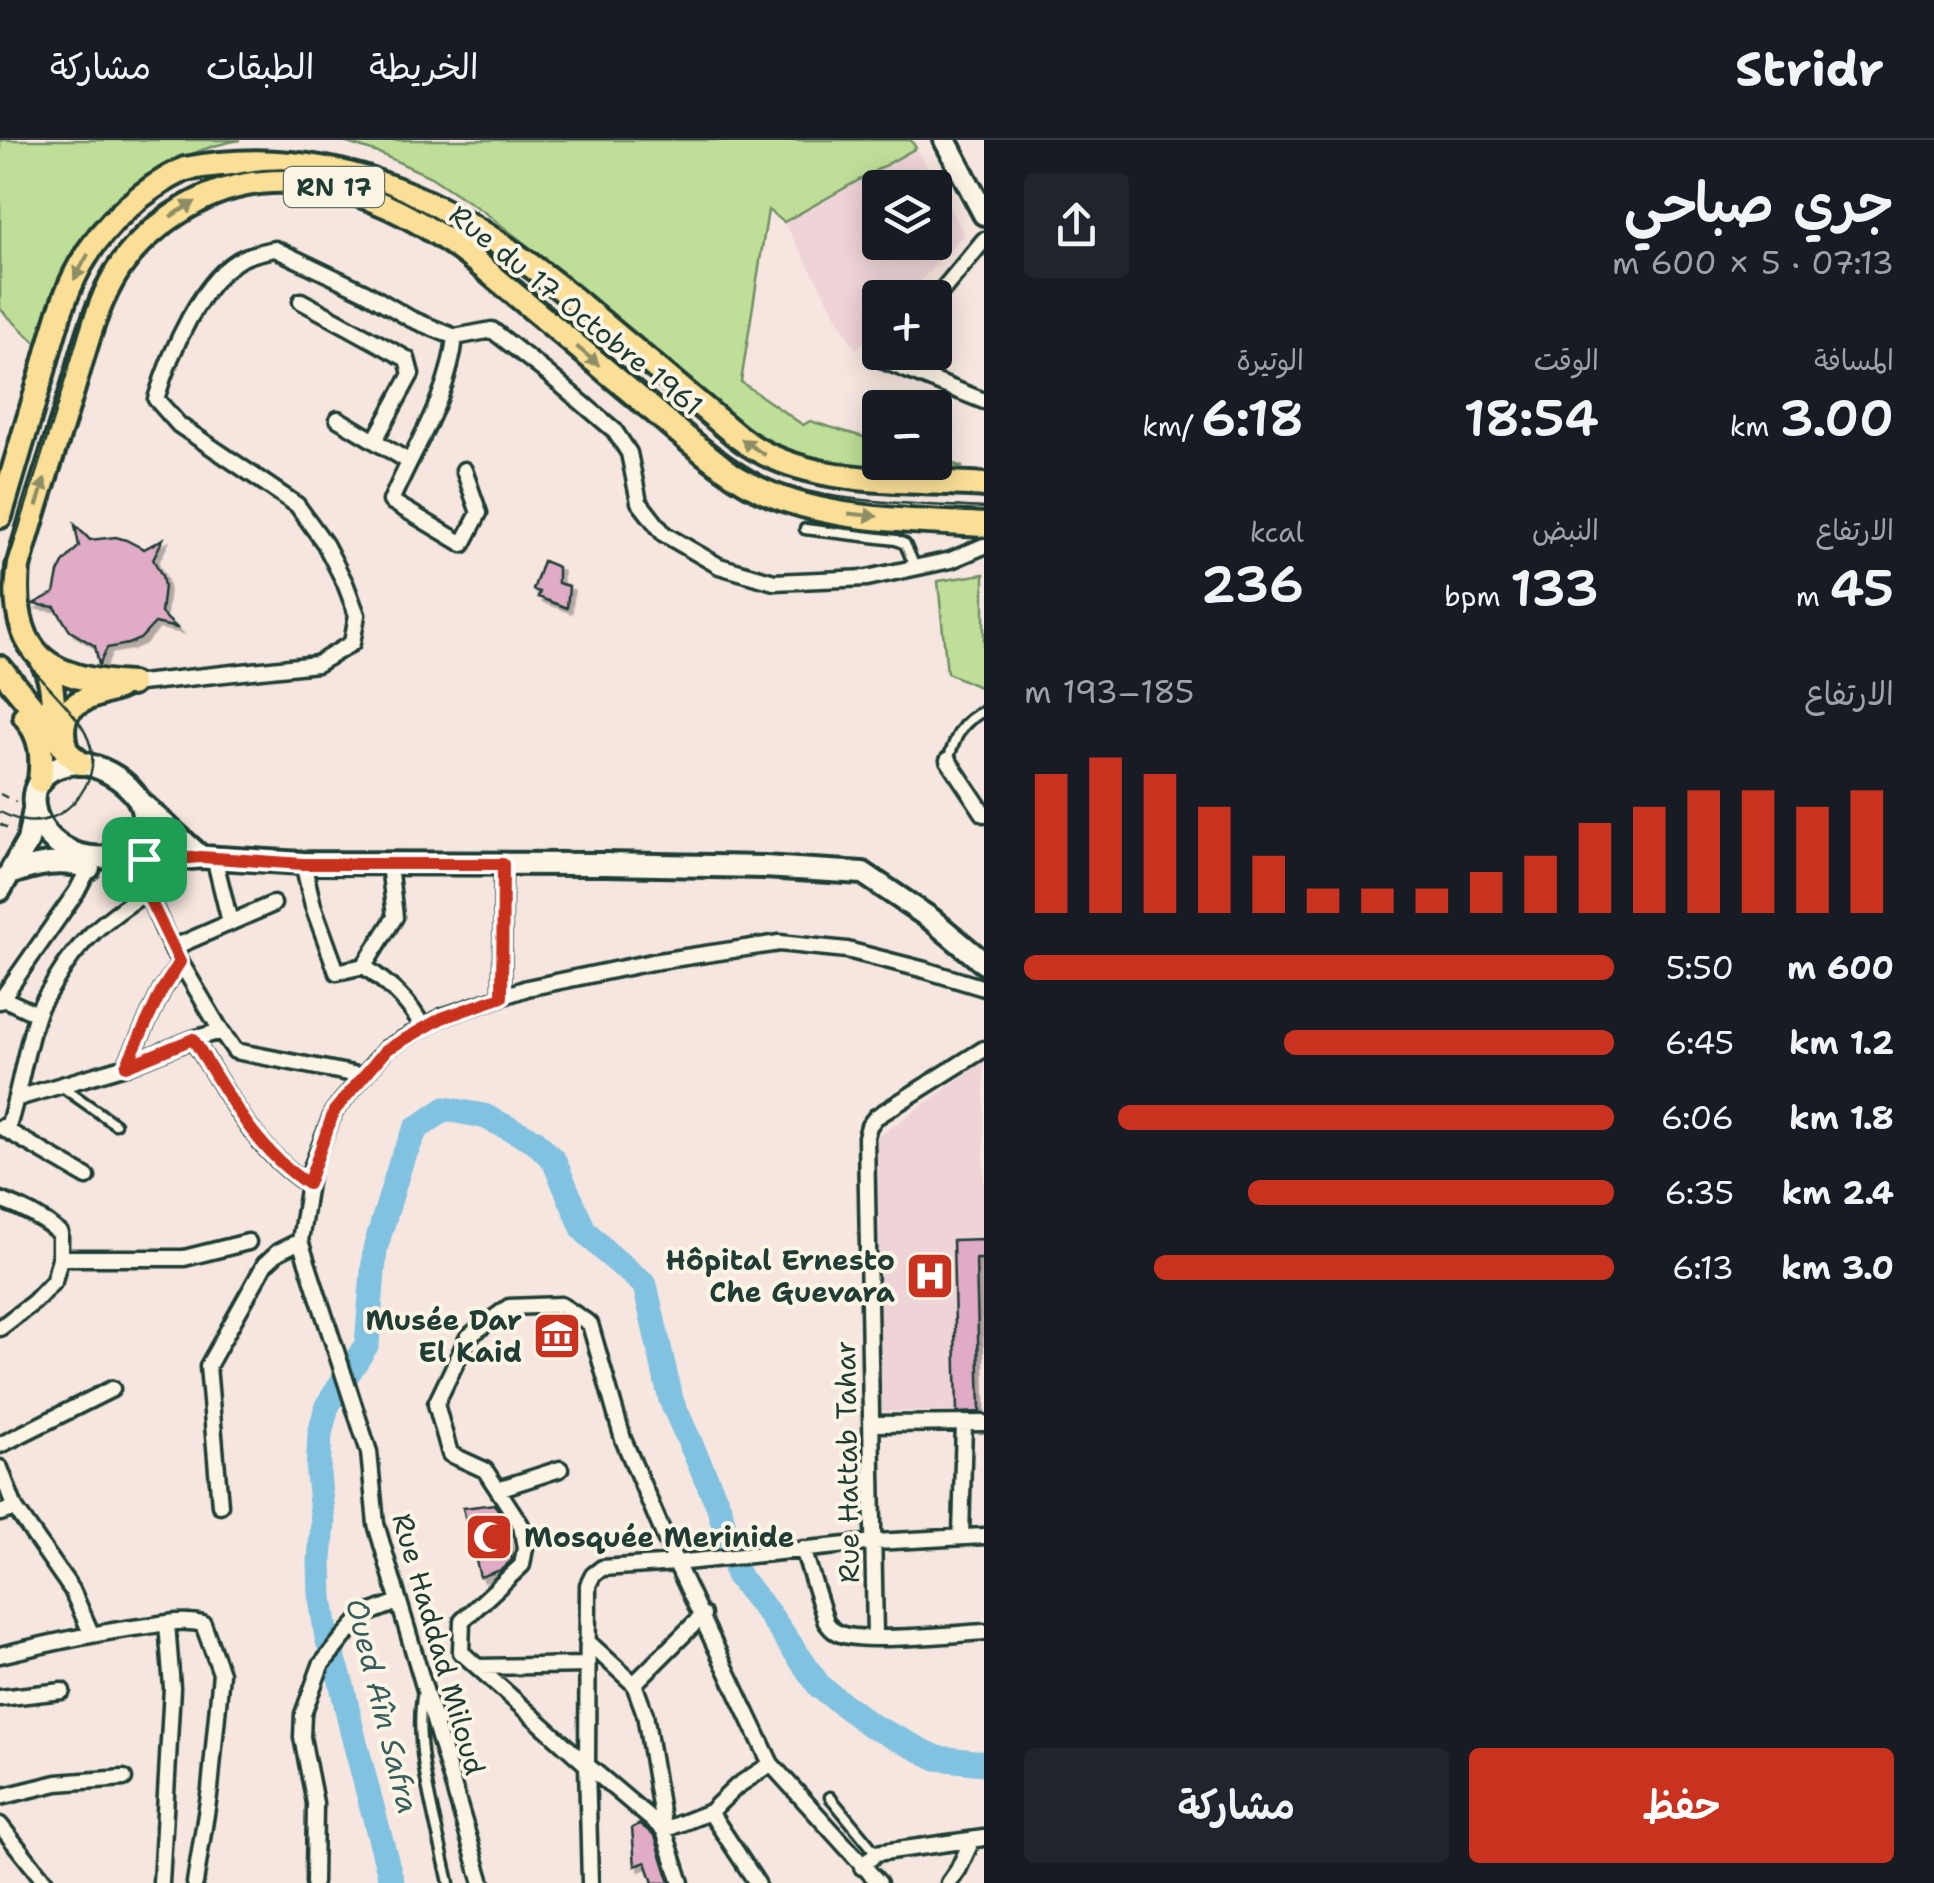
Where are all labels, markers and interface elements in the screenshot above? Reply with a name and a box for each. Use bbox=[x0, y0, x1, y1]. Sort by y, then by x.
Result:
text: Stridr bbox=[1735, 37, 1884, 101]
text: مشاركة bbox=[50, 43, 151, 90]
text: الطبقات bbox=[206, 43, 314, 90]
text: الخريطة bbox=[369, 43, 479, 90]
text: جري صباحي bbox=[1624, 166, 1894, 240]
road number: RN 17 bbox=[284, 167, 384, 207]
map controls bbox=[862, 170, 952, 480]
button: layers bbox=[862, 170, 952, 260]
button: share bbox=[1024, 173, 1129, 278]
street label: Rue du 17 Octobre 1961 bbox=[441, 196, 711, 424]
one-way arrow bbox=[169, 201, 197, 218]
text: 07:13 · 5 × 600 m bbox=[1612, 241, 1894, 284]
one-way arrow bbox=[73, 252, 90, 281]
button: + bbox=[862, 280, 952, 370]
text: الوتيرة bbox=[1236, 341, 1304, 379]
text: الوقت bbox=[1534, 341, 1599, 379]
text: المسافة bbox=[1814, 341, 1894, 379]
one-way arrow bbox=[575, 344, 600, 366]
text: 6:18 bbox=[1201, 385, 1304, 452]
text: 18:54 bbox=[1463, 385, 1599, 452]
text: 3.00 bbox=[1779, 385, 1894, 452]
button: − bbox=[862, 390, 952, 480]
text: /km bbox=[1142, 407, 1201, 445]
text: km bbox=[1730, 407, 1779, 445]
one-way arrow bbox=[739, 438, 766, 457]
one-way arrow bbox=[34, 476, 49, 506]
one-way arrow bbox=[847, 507, 879, 523]
text: النبض bbox=[1532, 511, 1599, 549]
text: الارتفاع bbox=[1815, 511, 1894, 549]
text: kcal bbox=[1250, 513, 1304, 551]
text: 236 bbox=[1201, 551, 1304, 618]
text: 133 bbox=[1510, 555, 1599, 622]
text: 45 bbox=[1830, 555, 1894, 622]
text: bpm bbox=[1444, 577, 1510, 615]
text: m bbox=[1796, 577, 1830, 615]
text: 185–193 m bbox=[1024, 670, 1194, 713]
text: الارتفاع bbox=[1804, 672, 1894, 715]
pin bbox=[102, 817, 187, 902]
icon: arrive bbox=[117, 832, 172, 887]
text: 5:50 bbox=[1666, 946, 1734, 989]
text: 600 m bbox=[1787, 946, 1894, 989]
text: 6:45 bbox=[1665, 1021, 1734, 1064]
text: 1.2 km bbox=[1789, 1021, 1894, 1064]
text: 6:06 bbox=[1661, 1096, 1734, 1139]
text: 1.8 km bbox=[1789, 1096, 1894, 1139]
text: 6:35 bbox=[1665, 1171, 1734, 1214]
text: 2.4 km bbox=[1782, 1171, 1894, 1214]
place label: Hôpital Ernesto Che Guevara bbox=[666, 1241, 895, 1311]
text: 6:13 bbox=[1672, 1246, 1734, 1289]
text: 3.0 km bbox=[1781, 1246, 1894, 1289]
hospital icon: Hôpital Ernesto Che Guevara bbox=[904, 1250, 956, 1302]
place label: Musée Dar El Kaid bbox=[365, 1301, 522, 1371]
museum icon: Musée Dar El Kaid bbox=[531, 1310, 583, 1362]
street label: Rue Hattab Tahar bbox=[826, 1340, 868, 1584]
street label: Rue Haddad Miloud bbox=[383, 1509, 495, 1779]
mosque icon: Mosquée Merinide bbox=[463, 1511, 515, 1563]
place label: Mosquée Merinide bbox=[524, 1518, 795, 1556]
water label: Oued Aîn Safra bbox=[336, 1594, 429, 1818]
button: مشاركة bbox=[1024, 1748, 1449, 1863]
button: حفظ bbox=[1469, 1748, 1894, 1863]

